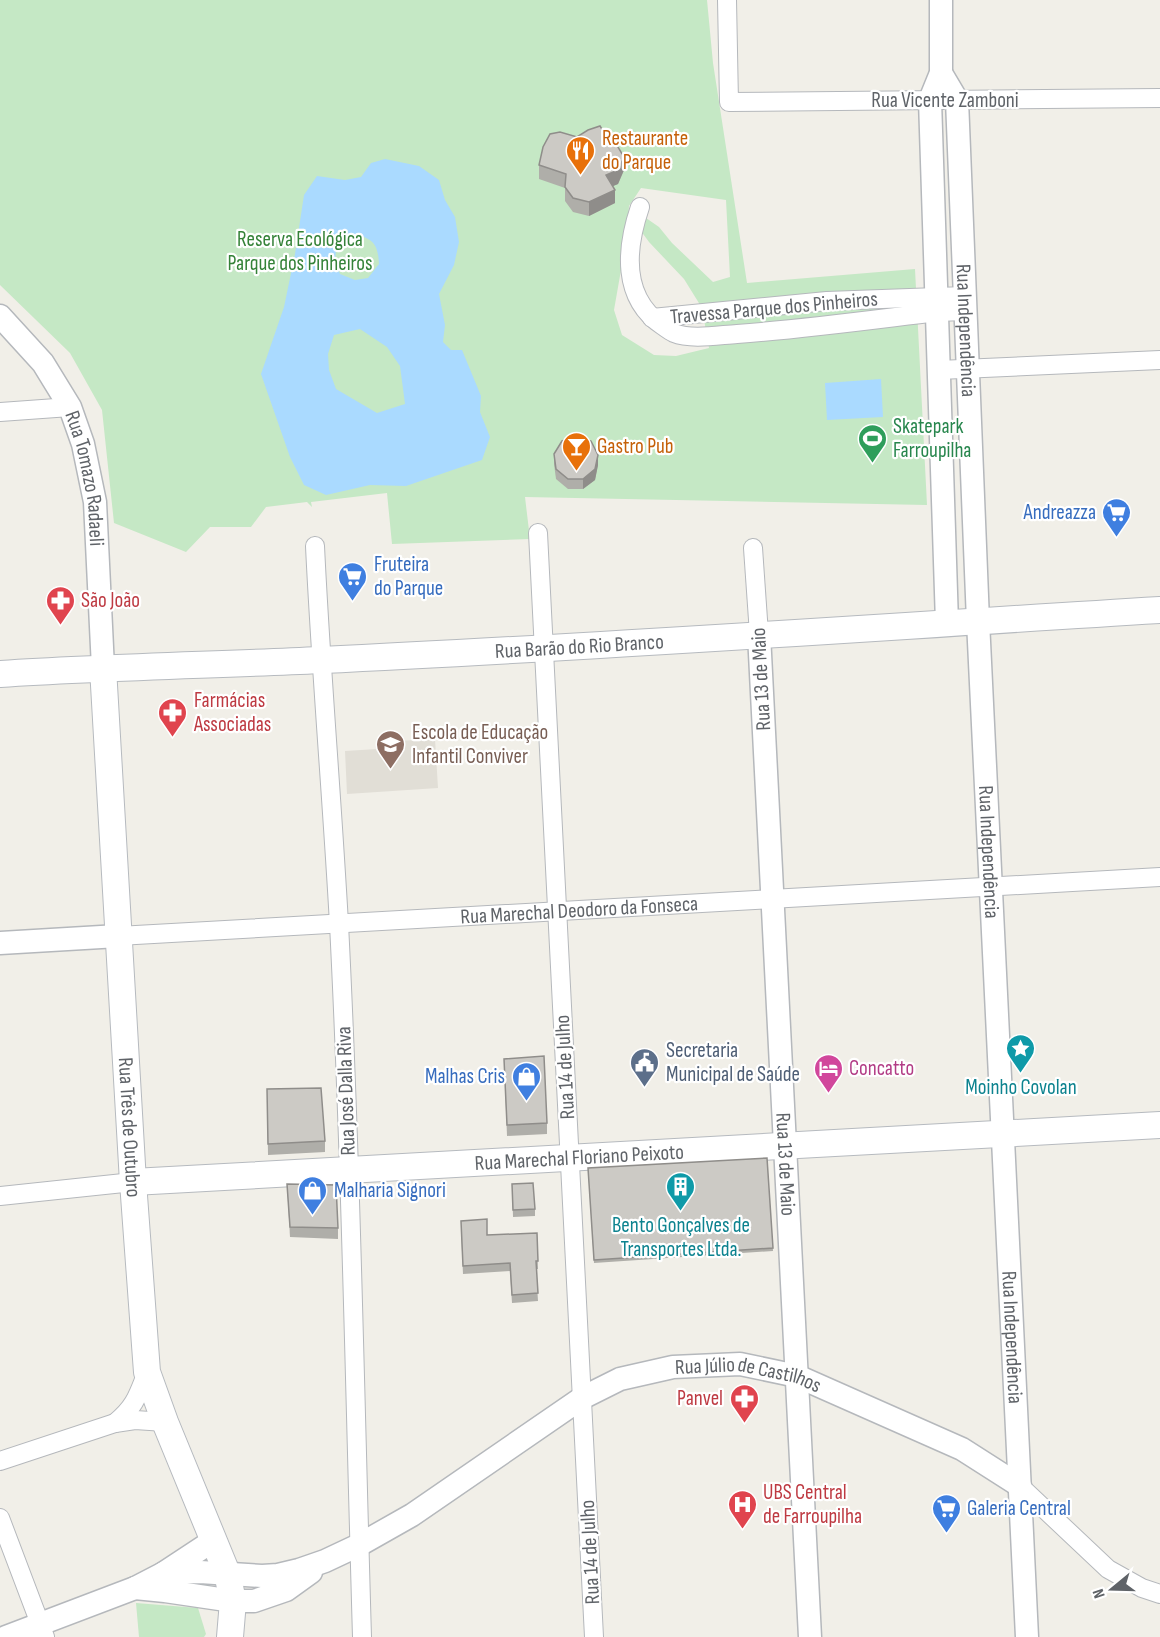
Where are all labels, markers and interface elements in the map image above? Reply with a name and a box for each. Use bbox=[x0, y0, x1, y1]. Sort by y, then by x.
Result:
street label: Rua Vicente Zamboni bbox=[871, 88, 1019, 113]
place label: Restaurante do Parque bbox=[602, 126, 688, 175]
restaurant icon: Restaurante do Parque bbox=[565, 134, 597, 176]
park label: Reserva Ecológica Parque dos Pinheiros bbox=[227, 227, 373, 276]
street label: Rua Independência bbox=[951, 263, 981, 397]
street label: Travessa Parque dos Pinheiros bbox=[669, 286, 879, 330]
street label: Rua Tomazo Radaeli bbox=[60, 407, 110, 547]
place label: Skatepark Farroupilha bbox=[893, 414, 971, 463]
sports icon: Skatepark Farroupilha bbox=[856, 422, 888, 464]
bar icon: Gastro Pub bbox=[560, 430, 592, 472]
place label: Gastro Pub bbox=[597, 434, 674, 459]
supermarket icon: Andreazza bbox=[1101, 496, 1133, 538]
place label: Andreazza bbox=[1022, 500, 1096, 525]
place label: Fruteira do Parque bbox=[374, 552, 443, 601]
supermarket icon: Fruteira do Parque bbox=[337, 560, 369, 602]
pharmacy icon: São João bbox=[44, 584, 76, 626]
place label: São João bbox=[81, 588, 140, 613]
street label: Rua 13 de Maio bbox=[746, 627, 776, 731]
street label: Rua Barão do Rio Branco bbox=[494, 629, 664, 664]
place label: Farmácias Associadas bbox=[193, 688, 271, 737]
pharmacy icon: Farmácias Associadas bbox=[157, 696, 189, 738]
place label: Escola de Educação Infantil Conviver bbox=[412, 720, 548, 769]
school or university icon: Escola de Educação Infantil Conviver bbox=[375, 728, 407, 770]
street label: Rua Independência bbox=[973, 785, 1005, 919]
street label: Rua Marechal Deodoro da Fonseca bbox=[460, 891, 699, 929]
street label: Rua 14 de Julho bbox=[550, 1014, 580, 1120]
street label: Rua José Dalla Riva bbox=[331, 1026, 361, 1156]
place icon: Moinho Covolan bbox=[1005, 1032, 1037, 1074]
place label: Secretaria Municipal de Saúde bbox=[666, 1038, 800, 1087]
public building icon: Secretaria Municipal de Saúde bbox=[629, 1046, 661, 1088]
hotel icon: Concatto bbox=[812, 1052, 844, 1094]
place label: Concatto bbox=[849, 1056, 914, 1081]
street label: Rua Três de Outubro bbox=[113, 1057, 147, 1198]
shop icon: Malhas Cris bbox=[510, 1060, 542, 1102]
place label: Malhas Cris bbox=[425, 1064, 505, 1089]
place label: Moinho Covolan bbox=[965, 1075, 1077, 1100]
street label: Rua 13 de Maio bbox=[771, 1112, 801, 1216]
street label: Rua Marechal Floriano Peixoto bbox=[474, 1139, 685, 1176]
building icon: Bento Gonçalves de Transportes Ltda. bbox=[665, 1170, 697, 1212]
shop icon: Malharia Signori bbox=[297, 1174, 329, 1216]
place label: Malharia Signori bbox=[334, 1178, 446, 1203]
place label: Bento Gonçalves de Transportes Ltda. bbox=[612, 1213, 750, 1262]
street label: Rua Independência bbox=[997, 1270, 1028, 1404]
street label: Rua Júlio de Castilhos bbox=[674, 1351, 825, 1398]
pharmacy icon: Panvel bbox=[728, 1382, 760, 1424]
place label: Panvel bbox=[677, 1386, 723, 1411]
place label: UBS Central de Farroupilha bbox=[763, 1480, 862, 1529]
hospital icon: UBS Central de Farroupilha bbox=[726, 1488, 758, 1530]
supermarket icon: Galeria Central bbox=[930, 1492, 962, 1534]
place label: Galeria Central bbox=[967, 1496, 1071, 1521]
street label: Rua 14 de Julho bbox=[575, 1499, 605, 1605]
north arrow bbox=[1082, 1559, 1142, 1619]
text: N bbox=[1089, 1586, 1110, 1601]

